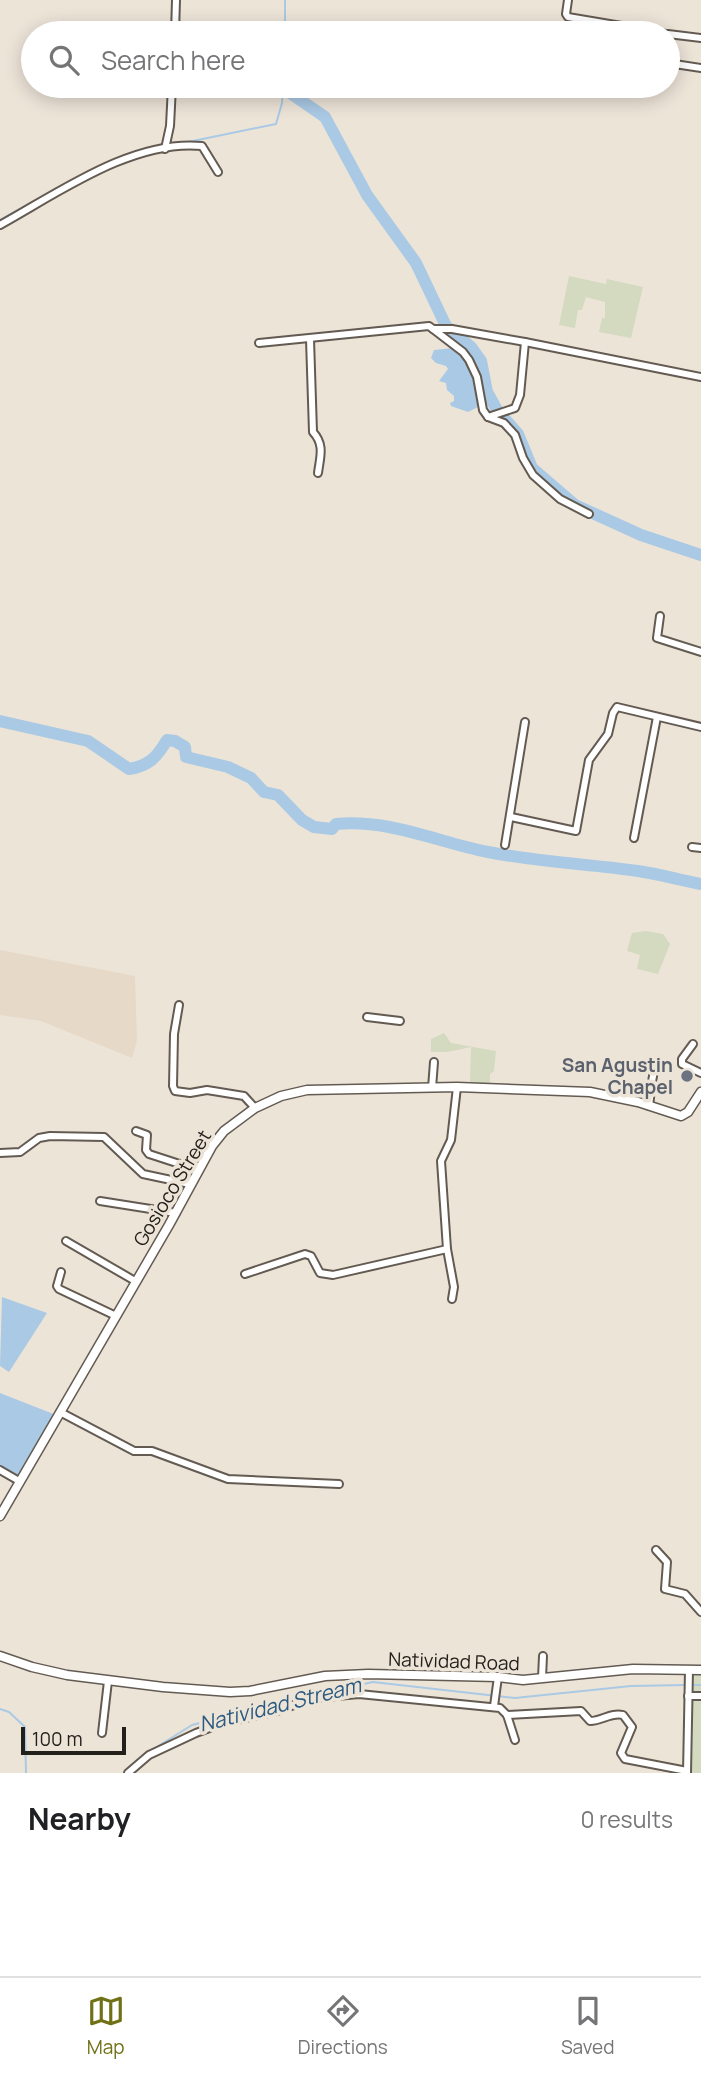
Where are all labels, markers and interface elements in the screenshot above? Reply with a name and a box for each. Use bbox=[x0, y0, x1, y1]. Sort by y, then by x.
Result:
search box bbox=[21, 21, 680, 98]
icon: search bbox=[45, 41, 83, 79]
text: Search here bbox=[101, 42, 246, 78]
place label: San Agustin Chapel bbox=[562, 1052, 673, 1100]
marker: San Agustin Chapel bbox=[679, 1068, 695, 1084]
street label: Gosioco Street bbox=[127, 1125, 217, 1251]
street label: Natividad Road bbox=[388, 1646, 520, 1676]
water label: Natividad Stream bbox=[196, 1670, 365, 1738]
scale bar bbox=[21, 1724, 126, 1756]
text: 100 m bbox=[32, 1726, 83, 1752]
text: Nearby bbox=[28, 1798, 131, 1839]
text: 0 results bbox=[580, 1803, 673, 1835]
tab: Map bbox=[87, 1992, 125, 2060]
tab: Directions bbox=[298, 1992, 388, 2060]
tab: Saved bbox=[561, 1992, 614, 2060]

